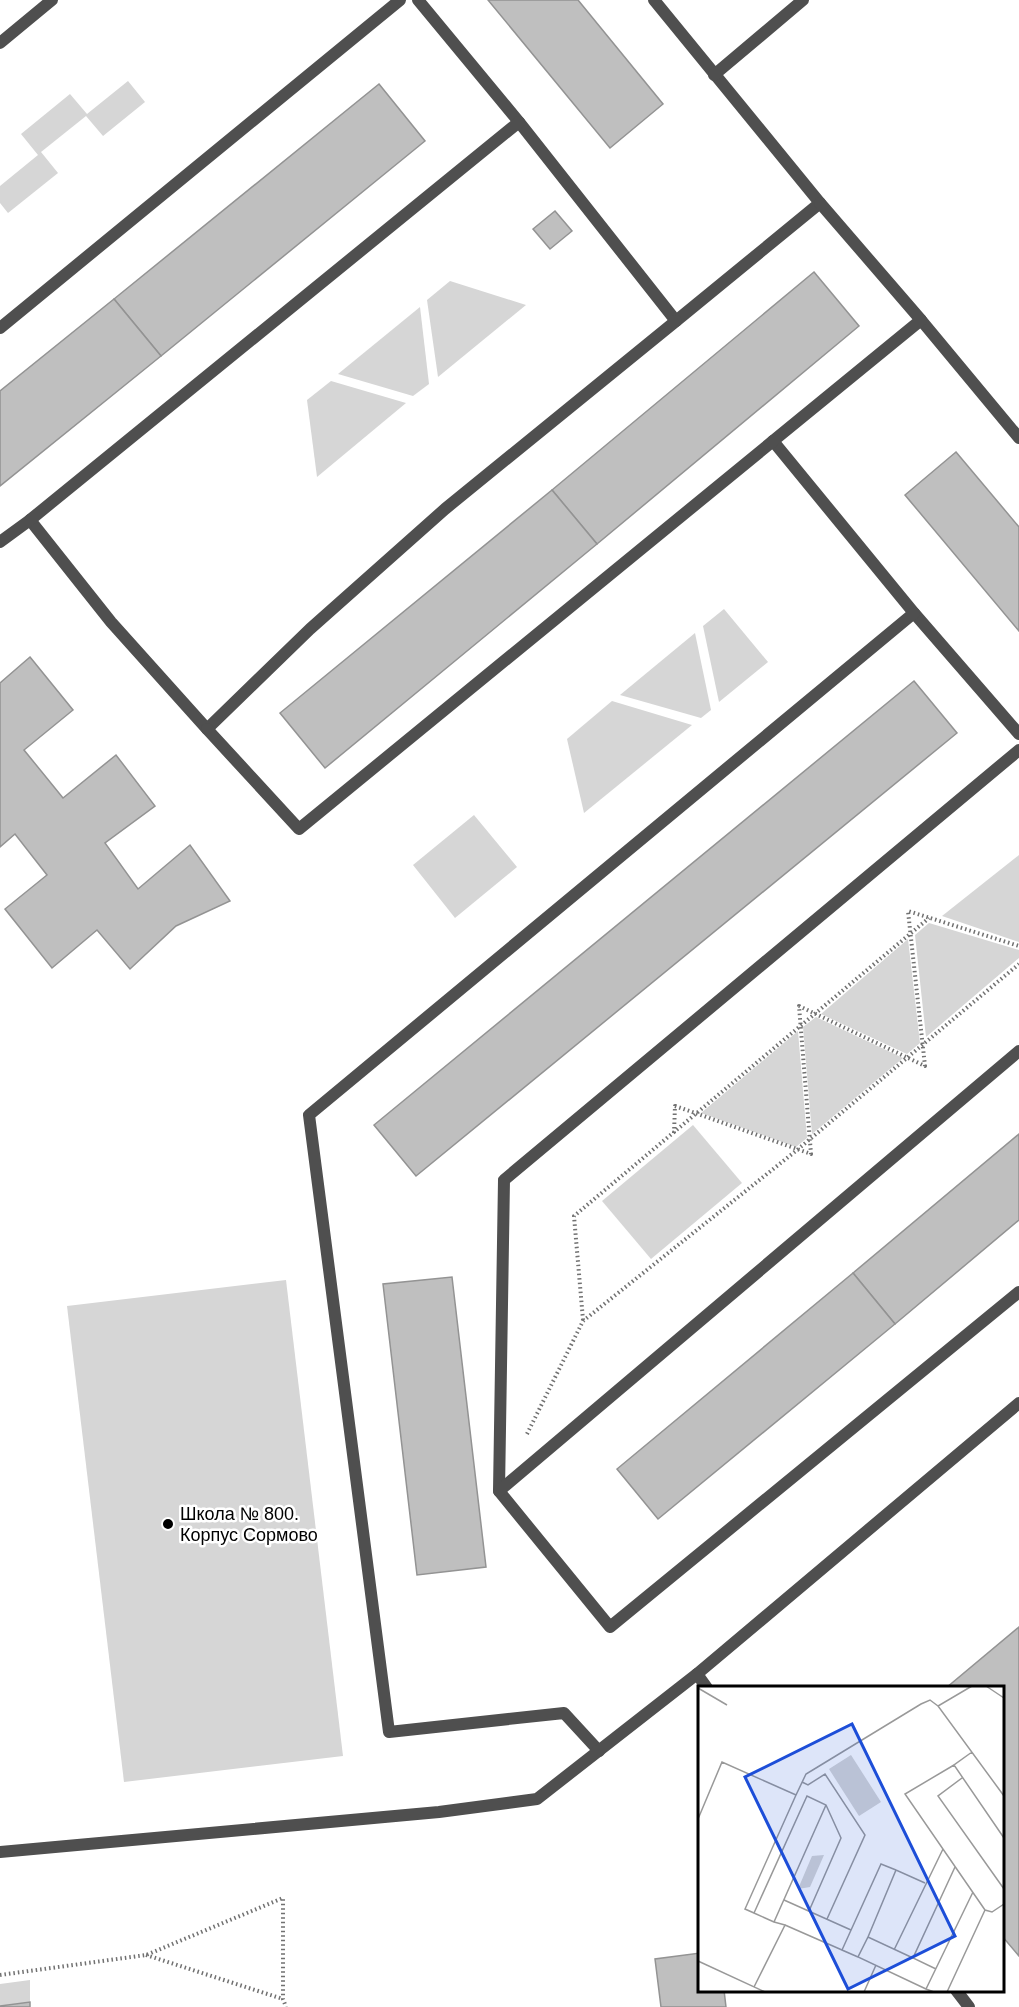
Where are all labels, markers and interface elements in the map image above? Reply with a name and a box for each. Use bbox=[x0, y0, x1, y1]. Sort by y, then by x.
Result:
place label: Школа № 800. Корпус Сормово bbox=[180, 1504, 318, 1545]
marker: Школа № 800. Корпус Сормово bbox=[161, 1517, 175, 1531]
inset map bbox=[698, 1686, 1004, 1992]

